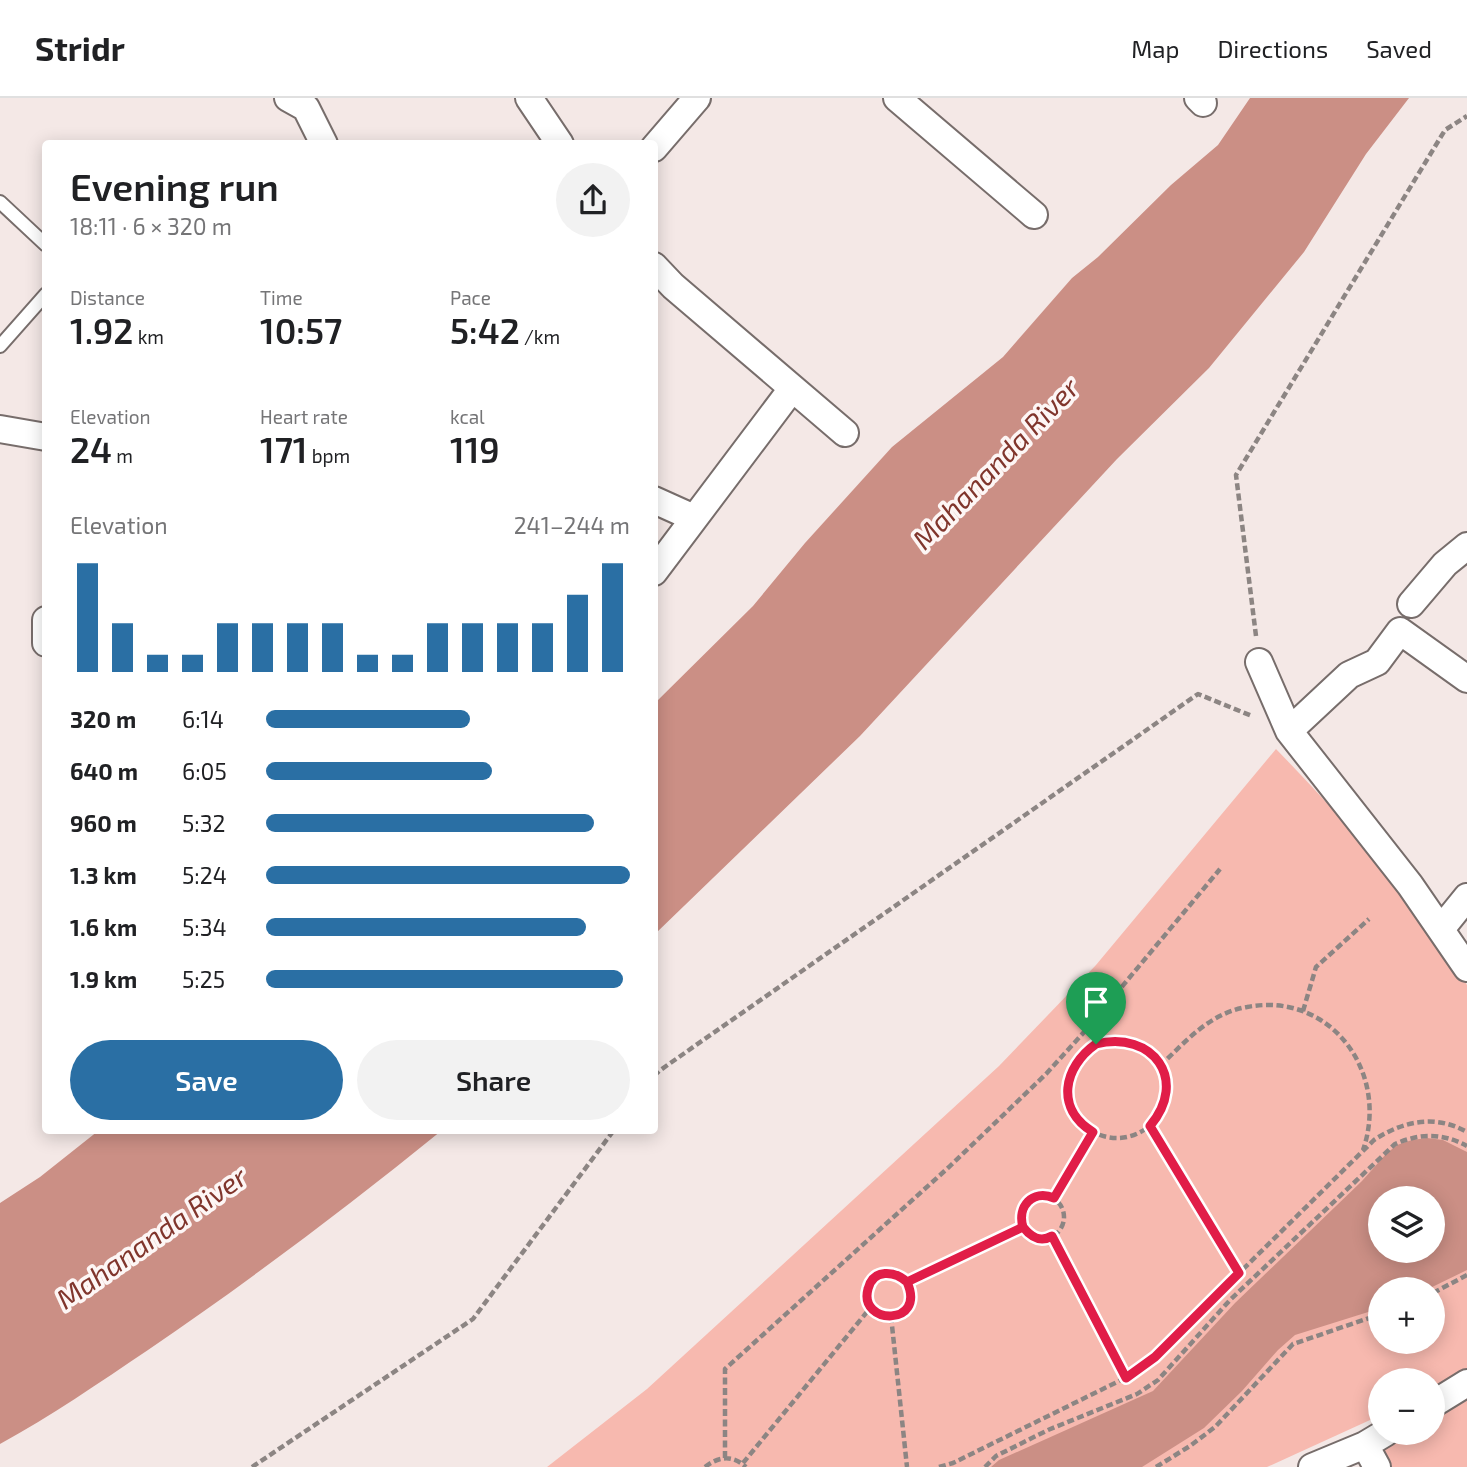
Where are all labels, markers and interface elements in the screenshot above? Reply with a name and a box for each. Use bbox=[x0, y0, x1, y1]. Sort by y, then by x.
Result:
text: Stridr bbox=[35, 28, 125, 68]
text: Map bbox=[1131, 34, 1179, 63]
text: Directions bbox=[1217, 34, 1328, 63]
text: Saved bbox=[1366, 34, 1432, 63]
text: Evening run bbox=[70, 163, 279, 209]
button: share bbox=[556, 163, 630, 237]
text: 18:11 · 6 × 320 m bbox=[70, 212, 232, 240]
text: Distance bbox=[70, 286, 145, 309]
text: Time bbox=[260, 286, 303, 309]
text: Pace bbox=[450, 286, 491, 309]
text: 1.92 bbox=[70, 309, 133, 351]
text: 10:57 bbox=[260, 309, 342, 351]
text: 5:42 bbox=[450, 309, 520, 351]
text: km bbox=[133, 325, 164, 348]
text: /km bbox=[520, 325, 560, 348]
water label: Mahananda River bbox=[905, 370, 1086, 556]
text: Elevation bbox=[70, 405, 151, 428]
text: Heart rate bbox=[260, 405, 348, 428]
text: kcal bbox=[450, 405, 485, 428]
text: 24 bbox=[70, 428, 112, 470]
text: 171 bbox=[260, 428, 308, 470]
text: 119 bbox=[450, 428, 500, 470]
text: m bbox=[112, 444, 133, 467]
text: bpm bbox=[308, 444, 350, 467]
text: Elevation bbox=[70, 511, 168, 539]
text: 241–244 m bbox=[514, 511, 630, 539]
text: 320 m bbox=[70, 705, 136, 733]
text: 6:14 bbox=[182, 705, 224, 733]
text: 640 m bbox=[70, 757, 138, 785]
text: 6:05 bbox=[182, 757, 227, 785]
text: 960 m bbox=[70, 809, 137, 837]
text: 5:32 bbox=[182, 809, 225, 837]
text: 1.3 km bbox=[70, 861, 137, 889]
text: 5:24 bbox=[182, 861, 227, 889]
text: 1.6 km bbox=[70, 913, 137, 941]
text: 5:34 bbox=[182, 913, 227, 941]
text: 1.9 km bbox=[70, 965, 137, 993]
text: 5:25 bbox=[182, 965, 225, 993]
pin bbox=[1066, 972, 1126, 1044]
icon: arrive bbox=[1077, 983, 1115, 1021]
button: Save bbox=[70, 1040, 343, 1120]
button: Share bbox=[357, 1040, 630, 1120]
water label: Mahananda River bbox=[49, 1158, 254, 1315]
map controls bbox=[1368, 1186, 1445, 1445]
button: layers bbox=[1368, 1186, 1445, 1263]
button: + bbox=[1368, 1277, 1445, 1354]
button: − bbox=[1368, 1368, 1445, 1445]

